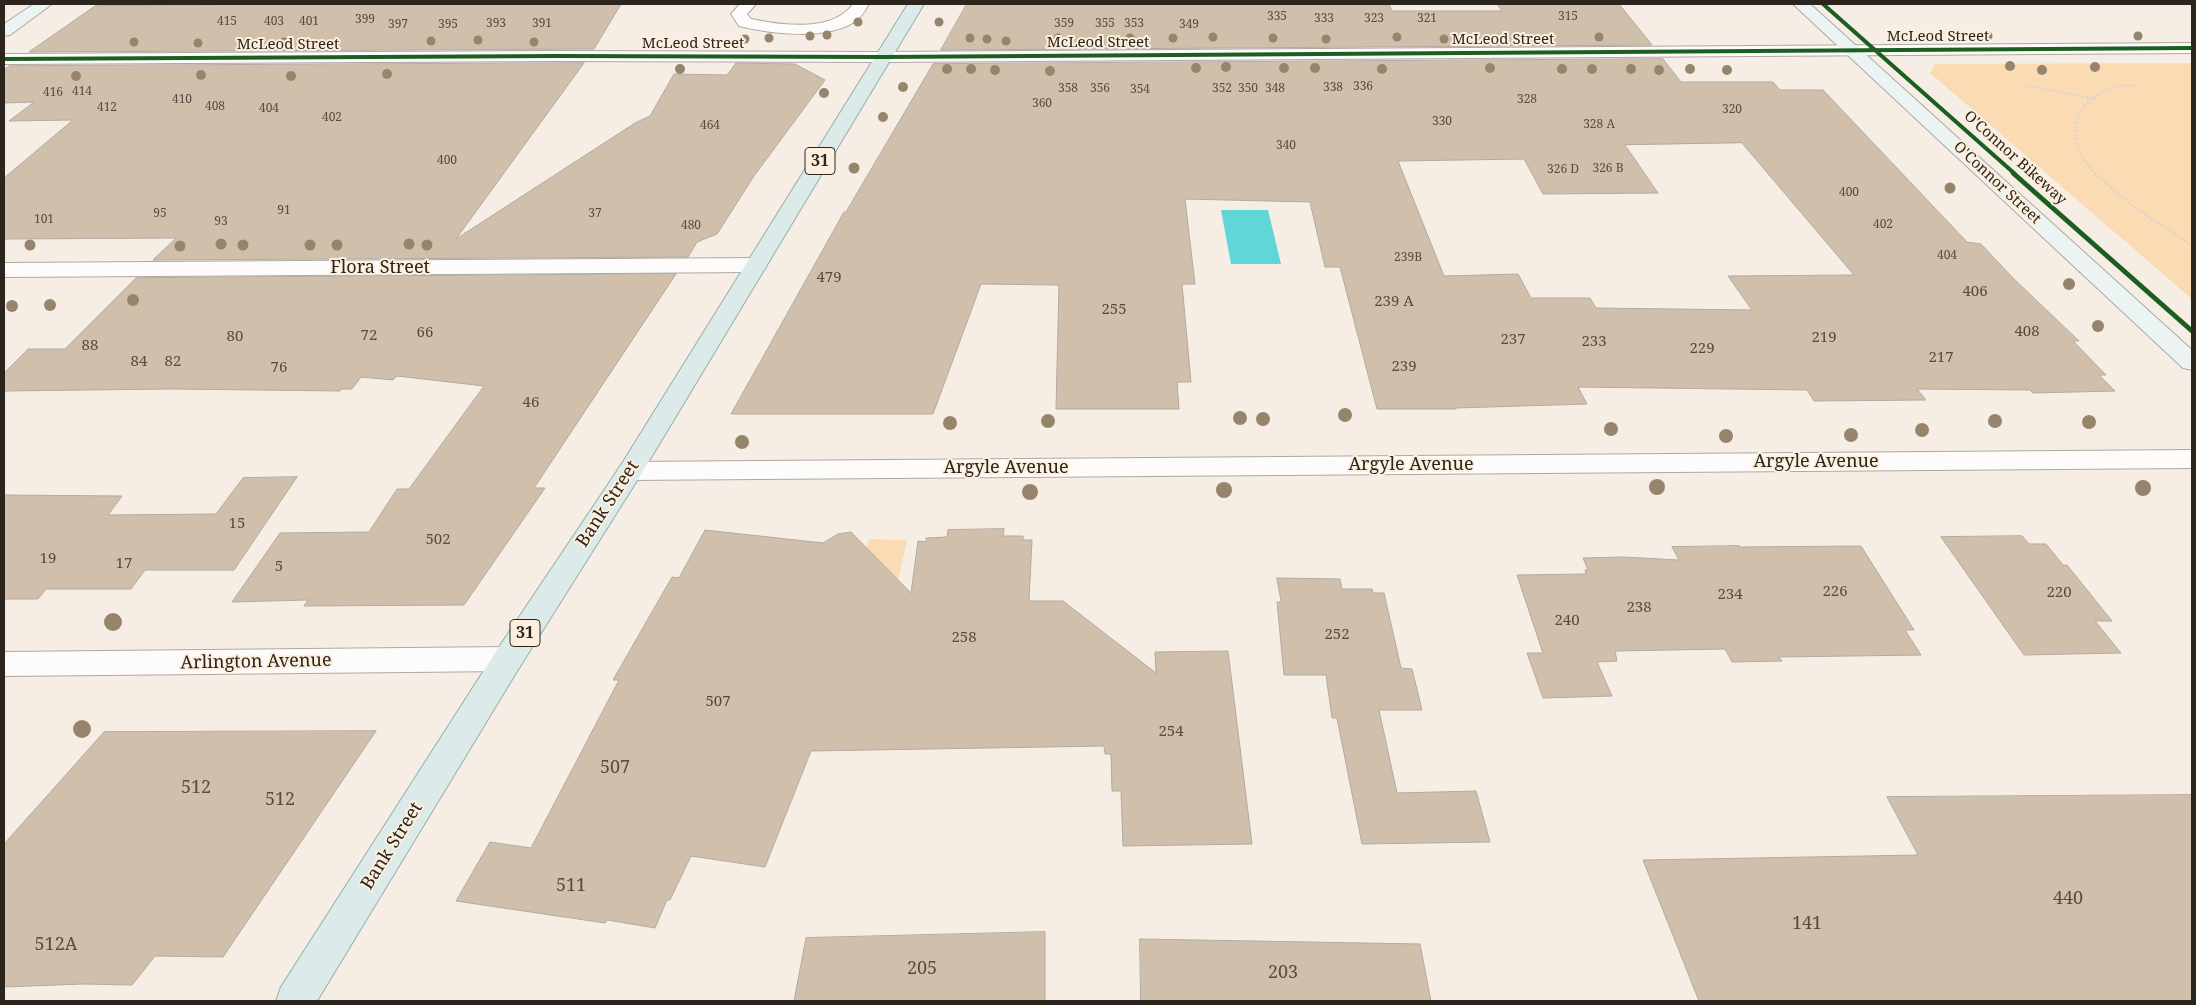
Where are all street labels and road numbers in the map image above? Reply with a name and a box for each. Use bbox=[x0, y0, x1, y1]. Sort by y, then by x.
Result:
street label: McLeod Street bbox=[1887, 28, 1989, 46]
street label: McLeod Street bbox=[1452, 31, 1554, 49]
street label: McLeod Street bbox=[1047, 34, 1149, 52]
street label: McLeod Street bbox=[642, 35, 744, 53]
street label: McLeod Street bbox=[237, 36, 339, 54]
street label: O'Connor Bikeway bbox=[1960, 107, 2070, 209]
street label: O'Connor Street bbox=[1950, 138, 2044, 228]
road number: 31 bbox=[805, 148, 835, 175]
street label: Flora Street bbox=[330, 257, 430, 279]
street label: Argyle Avenue bbox=[1753, 451, 1879, 473]
street label: Argyle Avenue bbox=[1348, 454, 1474, 476]
street label: Bank Street bbox=[572, 457, 644, 551]
street label: Argyle Avenue bbox=[943, 457, 1069, 479]
road number: 31 bbox=[510, 620, 540, 646]
street label: Arlington Avenue bbox=[180, 650, 332, 674]
street label: Bank Street bbox=[357, 798, 427, 894]

